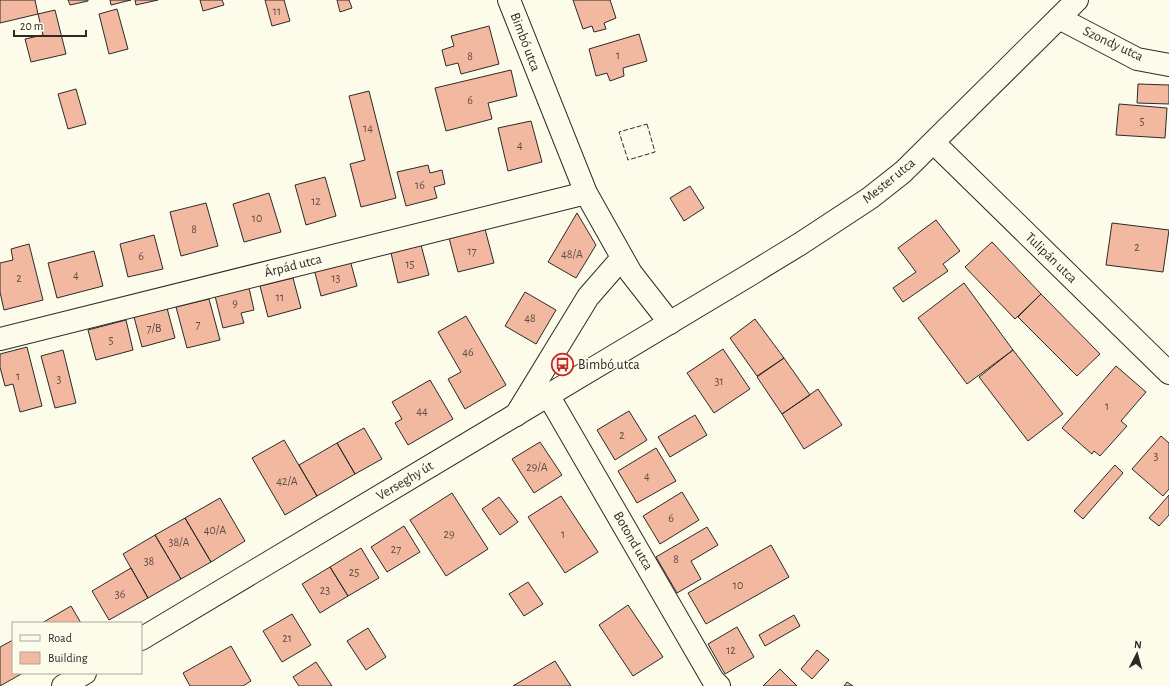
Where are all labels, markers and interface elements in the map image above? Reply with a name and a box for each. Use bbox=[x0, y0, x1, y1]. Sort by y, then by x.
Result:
house number: 11 bbox=[273, 5, 281, 17]
street label: Bimbó utca bbox=[507, 11, 543, 74]
scale bar bbox=[14, 12, 86, 38]
text: 20 m bbox=[20, 20, 43, 32]
street label: Szondy utca bbox=[1081, 24, 1146, 64]
house number: 1 bbox=[616, 49, 620, 61]
house number: 8 bbox=[467, 50, 473, 62]
house number: 6 bbox=[467, 94, 473, 106]
house number: 5 bbox=[1139, 115, 1145, 127]
house number: 14 bbox=[363, 122, 373, 134]
house number: 4 bbox=[517, 139, 523, 151]
street label: Mester utca bbox=[860, 155, 918, 206]
house number: 16 bbox=[415, 179, 425, 191]
house number: 12 bbox=[311, 195, 321, 207]
house number: 10 bbox=[252, 212, 262, 224]
house number: 8 bbox=[191, 223, 197, 235]
street label: Tulipán utca bbox=[1022, 230, 1080, 286]
house number: 2 bbox=[1134, 241, 1140, 253]
house number: 17 bbox=[467, 245, 477, 257]
house number: 48/A bbox=[561, 248, 583, 260]
street label: Árpád utca bbox=[262, 249, 324, 280]
house number: 6 bbox=[138, 250, 144, 262]
house number: 15 bbox=[405, 258, 415, 270]
house number: 4 bbox=[73, 269, 79, 281]
house number: 2 bbox=[16, 272, 22, 284]
house number: 13 bbox=[331, 272, 341, 284]
house number: 11 bbox=[276, 291, 284, 303]
house number: 9 bbox=[232, 297, 238, 309]
house number: 48 bbox=[524, 312, 536, 324]
house number: 7 bbox=[195, 318, 201, 330]
house number: 7/B bbox=[147, 322, 161, 334]
house number: 5 bbox=[108, 334, 114, 346]
house number: 46 bbox=[462, 346, 474, 358]
bus stop icon: Bimbó utca bbox=[549, 352, 575, 378]
place label: Bimbó utca bbox=[578, 358, 640, 372]
house number: 1 bbox=[16, 370, 20, 382]
house number: 3 bbox=[57, 373, 62, 385]
house number: 31 bbox=[714, 375, 724, 387]
house number: 1 bbox=[1105, 400, 1109, 412]
house number: 44 bbox=[416, 405, 428, 417]
house number: 2 bbox=[619, 429, 625, 441]
house number: 3 bbox=[1154, 450, 1159, 462]
street label: Verseghy út bbox=[374, 458, 436, 503]
house number: 29/A bbox=[526, 461, 548, 473]
house number: 4 bbox=[644, 470, 650, 482]
house number: 42/A bbox=[276, 475, 298, 487]
street label: Botond utca bbox=[611, 509, 656, 573]
house number: 6 bbox=[668, 512, 674, 524]
house number: 40/A bbox=[204, 524, 226, 536]
house number: 29 bbox=[443, 528, 455, 540]
house number: 1 bbox=[561, 528, 565, 540]
house number: 38/A bbox=[168, 536, 190, 548]
house number: 27 bbox=[391, 543, 401, 555]
house number: 8 bbox=[673, 553, 679, 565]
house number: 38 bbox=[144, 555, 155, 567]
house number: 25 bbox=[349, 566, 359, 578]
house number: 10 bbox=[733, 579, 743, 591]
house number: 23 bbox=[320, 584, 330, 596]
house number: 36 bbox=[115, 588, 126, 600]
legend bbox=[12, 622, 142, 674]
text: Road bbox=[48, 632, 72, 644]
house number: 21 bbox=[282, 632, 292, 644]
north arrow bbox=[1117, 634, 1157, 674]
text: N bbox=[1134, 639, 1142, 650]
house number: 12 bbox=[726, 644, 736, 656]
text: Building bbox=[48, 652, 88, 664]

